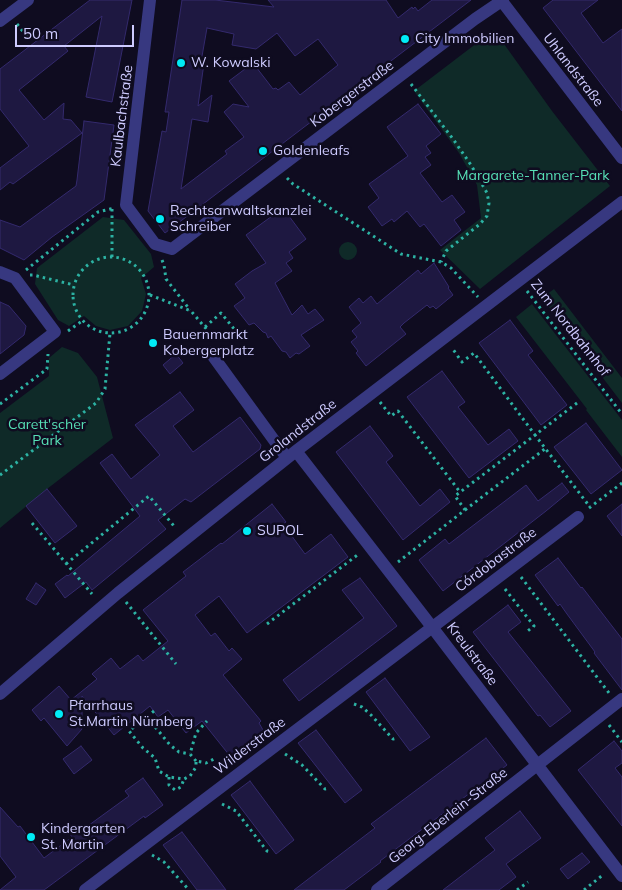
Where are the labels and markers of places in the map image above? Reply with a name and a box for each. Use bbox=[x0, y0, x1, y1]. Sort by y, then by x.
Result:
place label: City Immobilien bbox=[415, 31, 514, 47]
marker: City Immobilien bbox=[399, 33, 411, 45]
place label: W. Kowalski bbox=[191, 55, 271, 71]
marker: W. Kowalski bbox=[175, 57, 187, 69]
place label: Goldenleafs bbox=[273, 143, 350, 159]
marker: Goldenleafs bbox=[257, 145, 269, 157]
place label: Rechtsanwaltskanzlei Schreiber bbox=[170, 203, 312, 236]
marker: Rechtsanwaltskanzlei Schreiber bbox=[154, 213, 166, 225]
place label: Bauernmarkt Kobergerplatz bbox=[163, 327, 254, 360]
marker: Bauernmarkt Kobergerplatz bbox=[147, 337, 159, 349]
place label: SUPOL bbox=[257, 523, 303, 539]
marker: SUPOL bbox=[241, 525, 253, 537]
place label: Pfarrhaus St.Martin Nürnberg bbox=[69, 698, 193, 730]
marker: Pfarrhaus St.Martin Nürnberg bbox=[53, 708, 65, 720]
place label: Kindergarten St. Martin bbox=[41, 821, 125, 854]
marker: Kindergarten St. Martin bbox=[25, 831, 37, 843]

